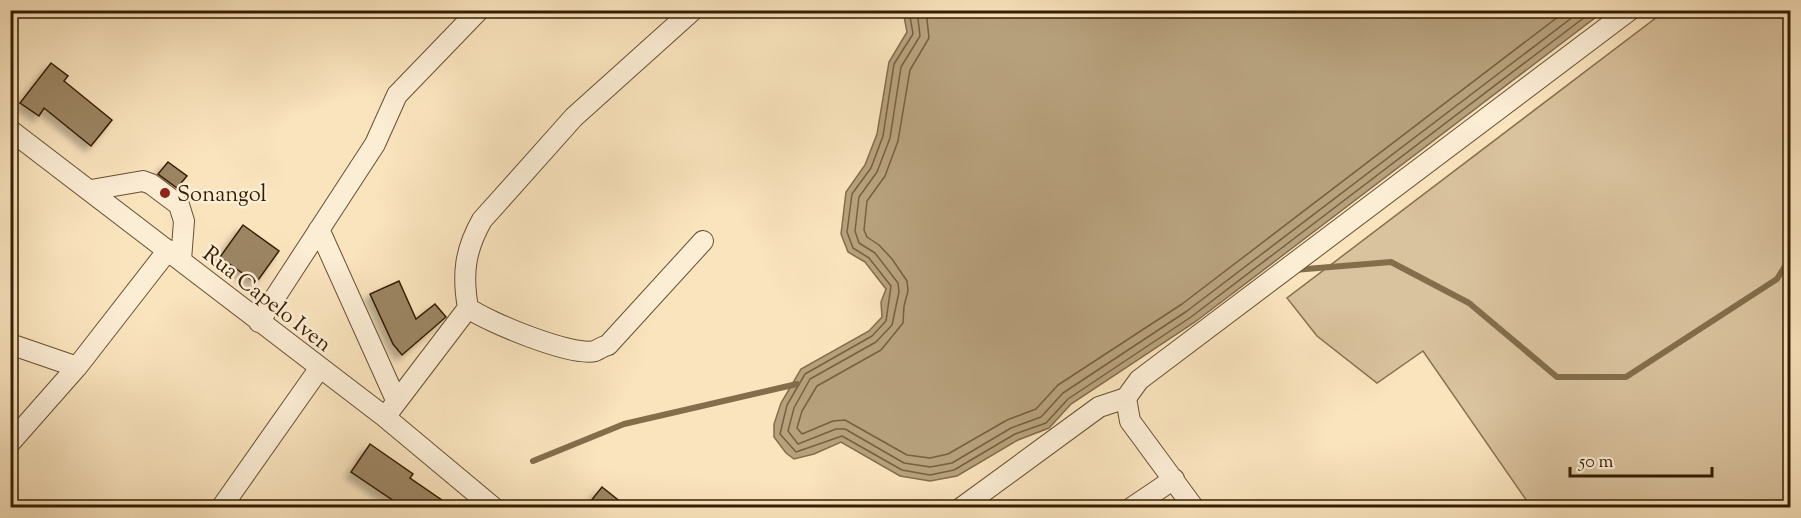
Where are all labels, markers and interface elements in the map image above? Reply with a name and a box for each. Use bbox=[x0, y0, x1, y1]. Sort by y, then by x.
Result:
place label: Sonangol bbox=[177, 180, 267, 212]
marker: Sonangol bbox=[158, 186, 172, 200]
street label: Rua Capelo Iven bbox=[195, 240, 338, 361]
scale bar bbox=[1570, 440, 1712, 478]
text: 50 m bbox=[1578, 450, 1614, 476]

